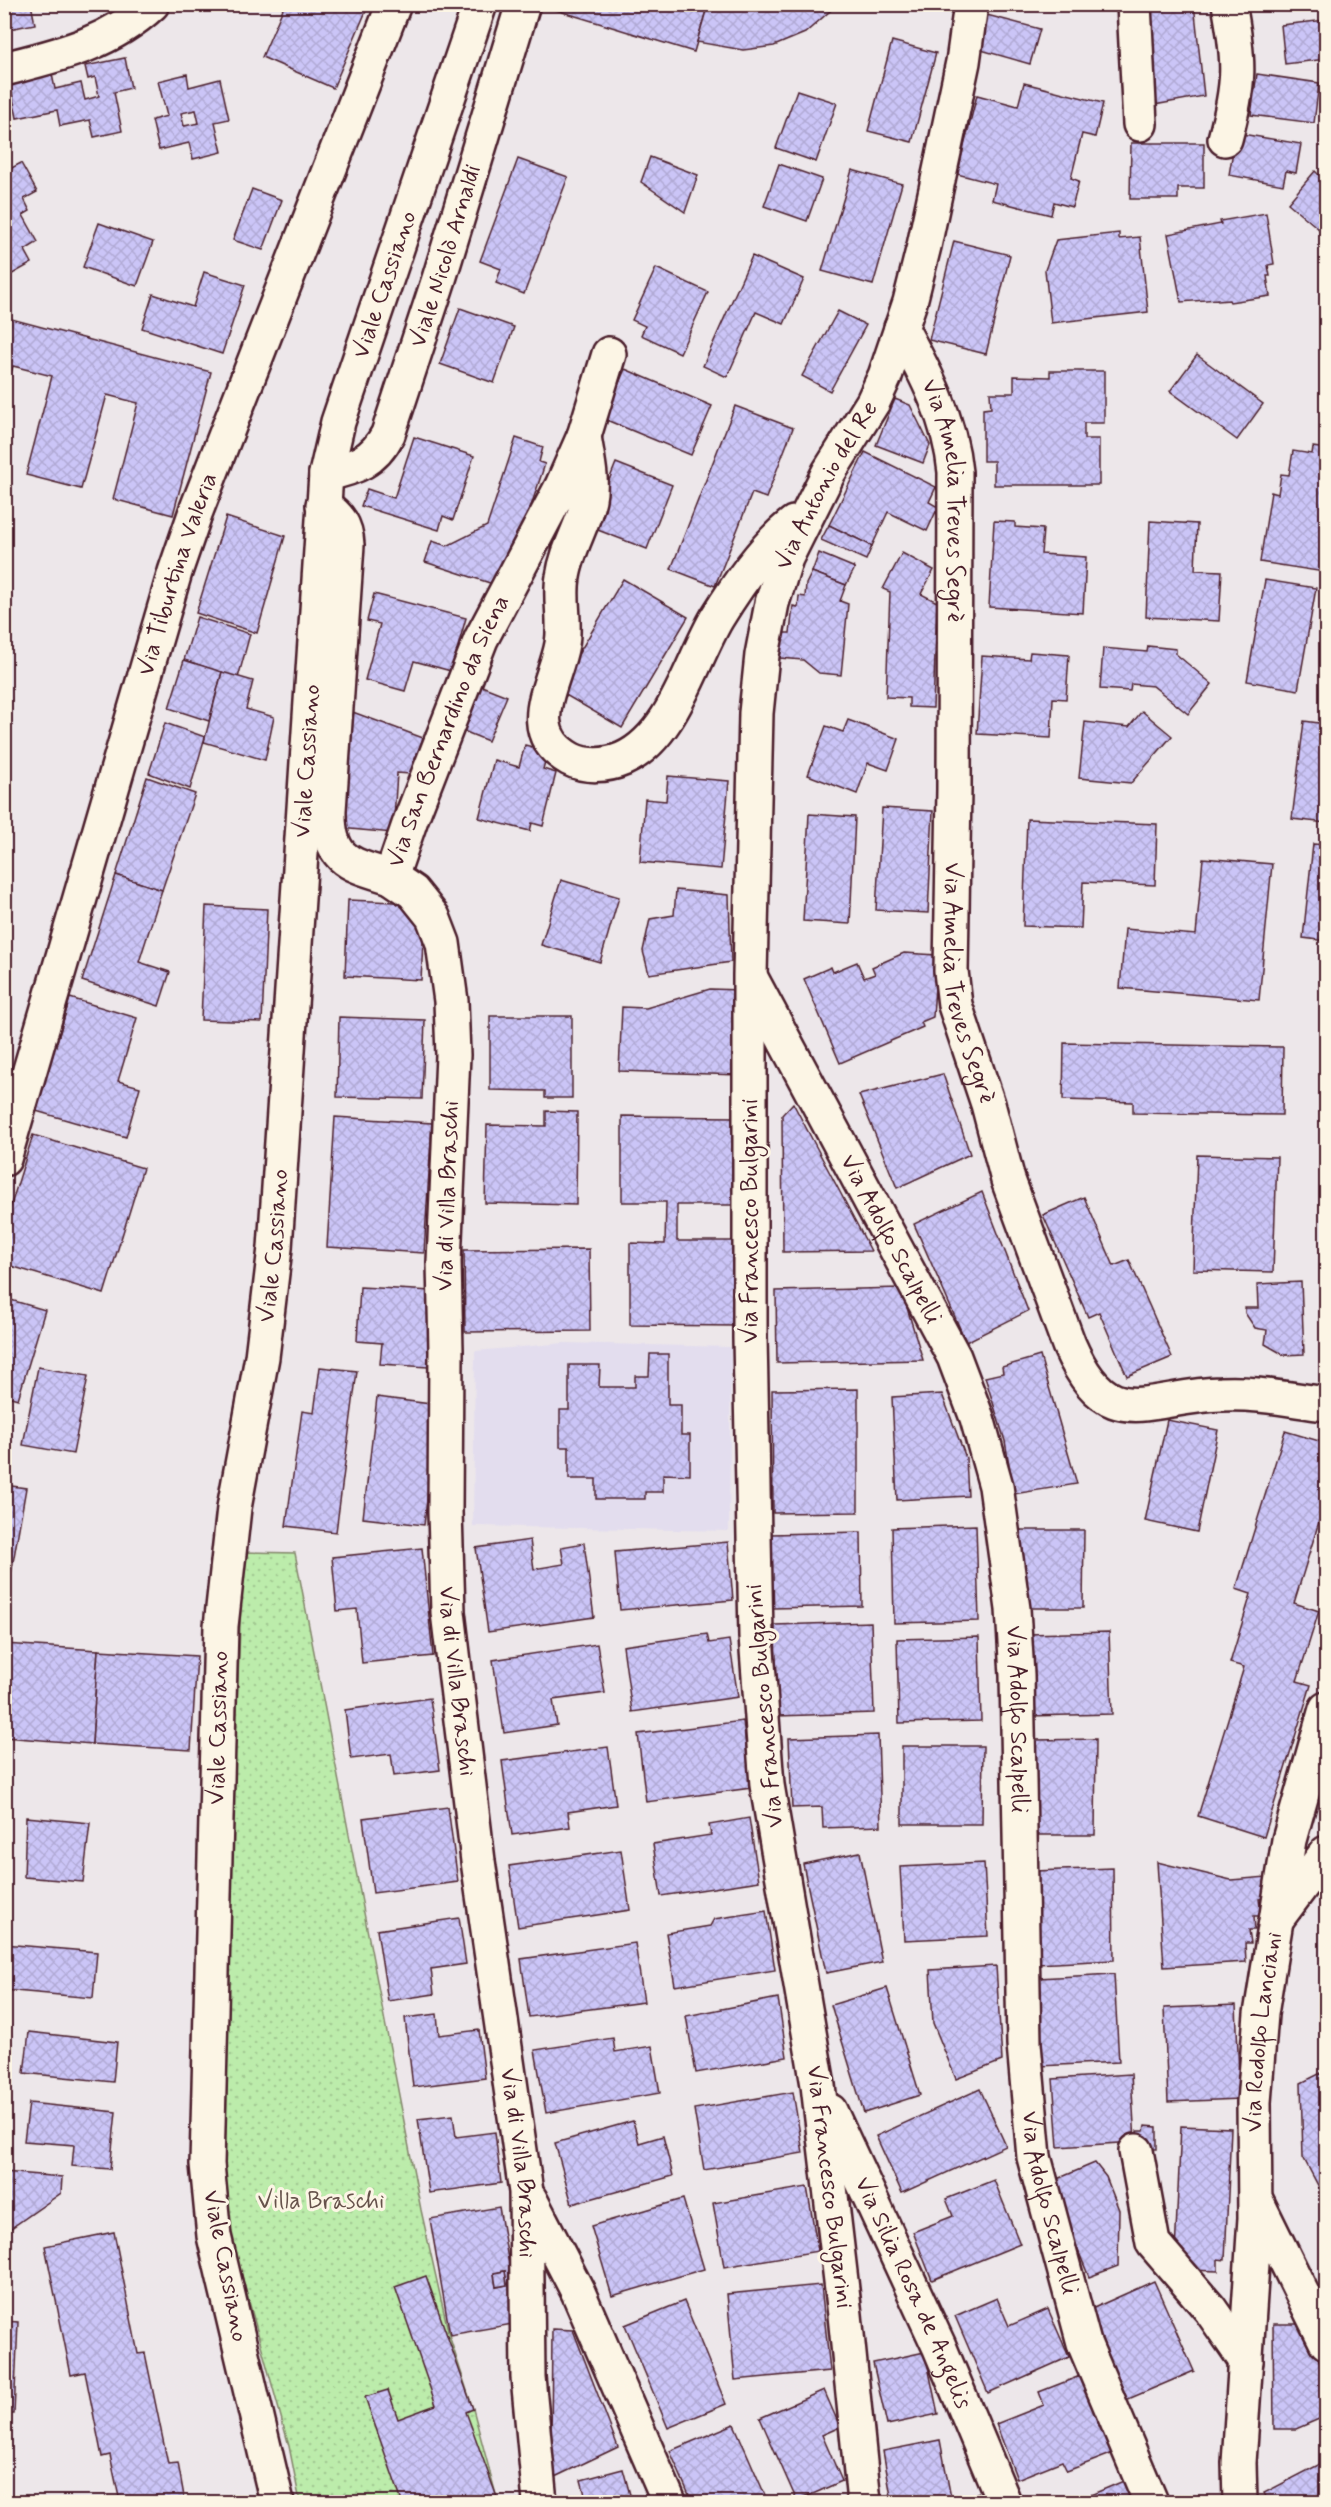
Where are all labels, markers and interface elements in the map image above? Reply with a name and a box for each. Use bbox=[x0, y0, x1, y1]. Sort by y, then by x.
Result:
street label: Viale Nicolò Arnaldi bbox=[402, 161, 489, 351]
street label: Viale Cassiano bbox=[345, 207, 424, 363]
street label: Via Amelia Treves Segrè bbox=[914, 374, 971, 622]
street label: Via Antonio del Re bbox=[768, 395, 885, 573]
street label: Via Tiburtina Valeria bbox=[130, 468, 225, 679]
street label: Via San Bernardino da Siena bbox=[380, 590, 517, 872]
street label: Viale Cassiano bbox=[287, 683, 328, 839]
street label: Via Amelia Treves Segrè bbox=[935, 862, 1002, 1108]
street label: Via Francesco Bulgarini bbox=[735, 1099, 768, 1343]
street label: Via di Villa Braschi bbox=[429, 1100, 467, 1292]
street label: Via Adolfo Scalpelli bbox=[833, 1149, 949, 1329]
street label: Viale Cassiano bbox=[251, 1168, 296, 1324]
street label: Via Francesco Bulgarini bbox=[739, 1583, 793, 1829]
street label: Via di Villa Braschi bbox=[432, 1586, 483, 1778]
street label: Via Adolfo Scalpelli bbox=[999, 1624, 1035, 1814]
street label: Viale Cassiano bbox=[201, 1650, 236, 1805]
street label: Via Rodolfo Lanciani bbox=[1238, 1930, 1289, 2132]
street label: Via Francesco Bulgarini bbox=[797, 2064, 859, 2311]
street label: Via di Villa Braschi bbox=[493, 2066, 542, 2258]
street label: Via Adolfo Scalpelli bbox=[1014, 2109, 1086, 2298]
street label: Via Silia Rosa de Angelis bbox=[847, 2172, 979, 2414]
park label: Villa Braschi bbox=[257, 2186, 385, 2217]
street label: Viale Cassiano bbox=[195, 2188, 255, 2344]

